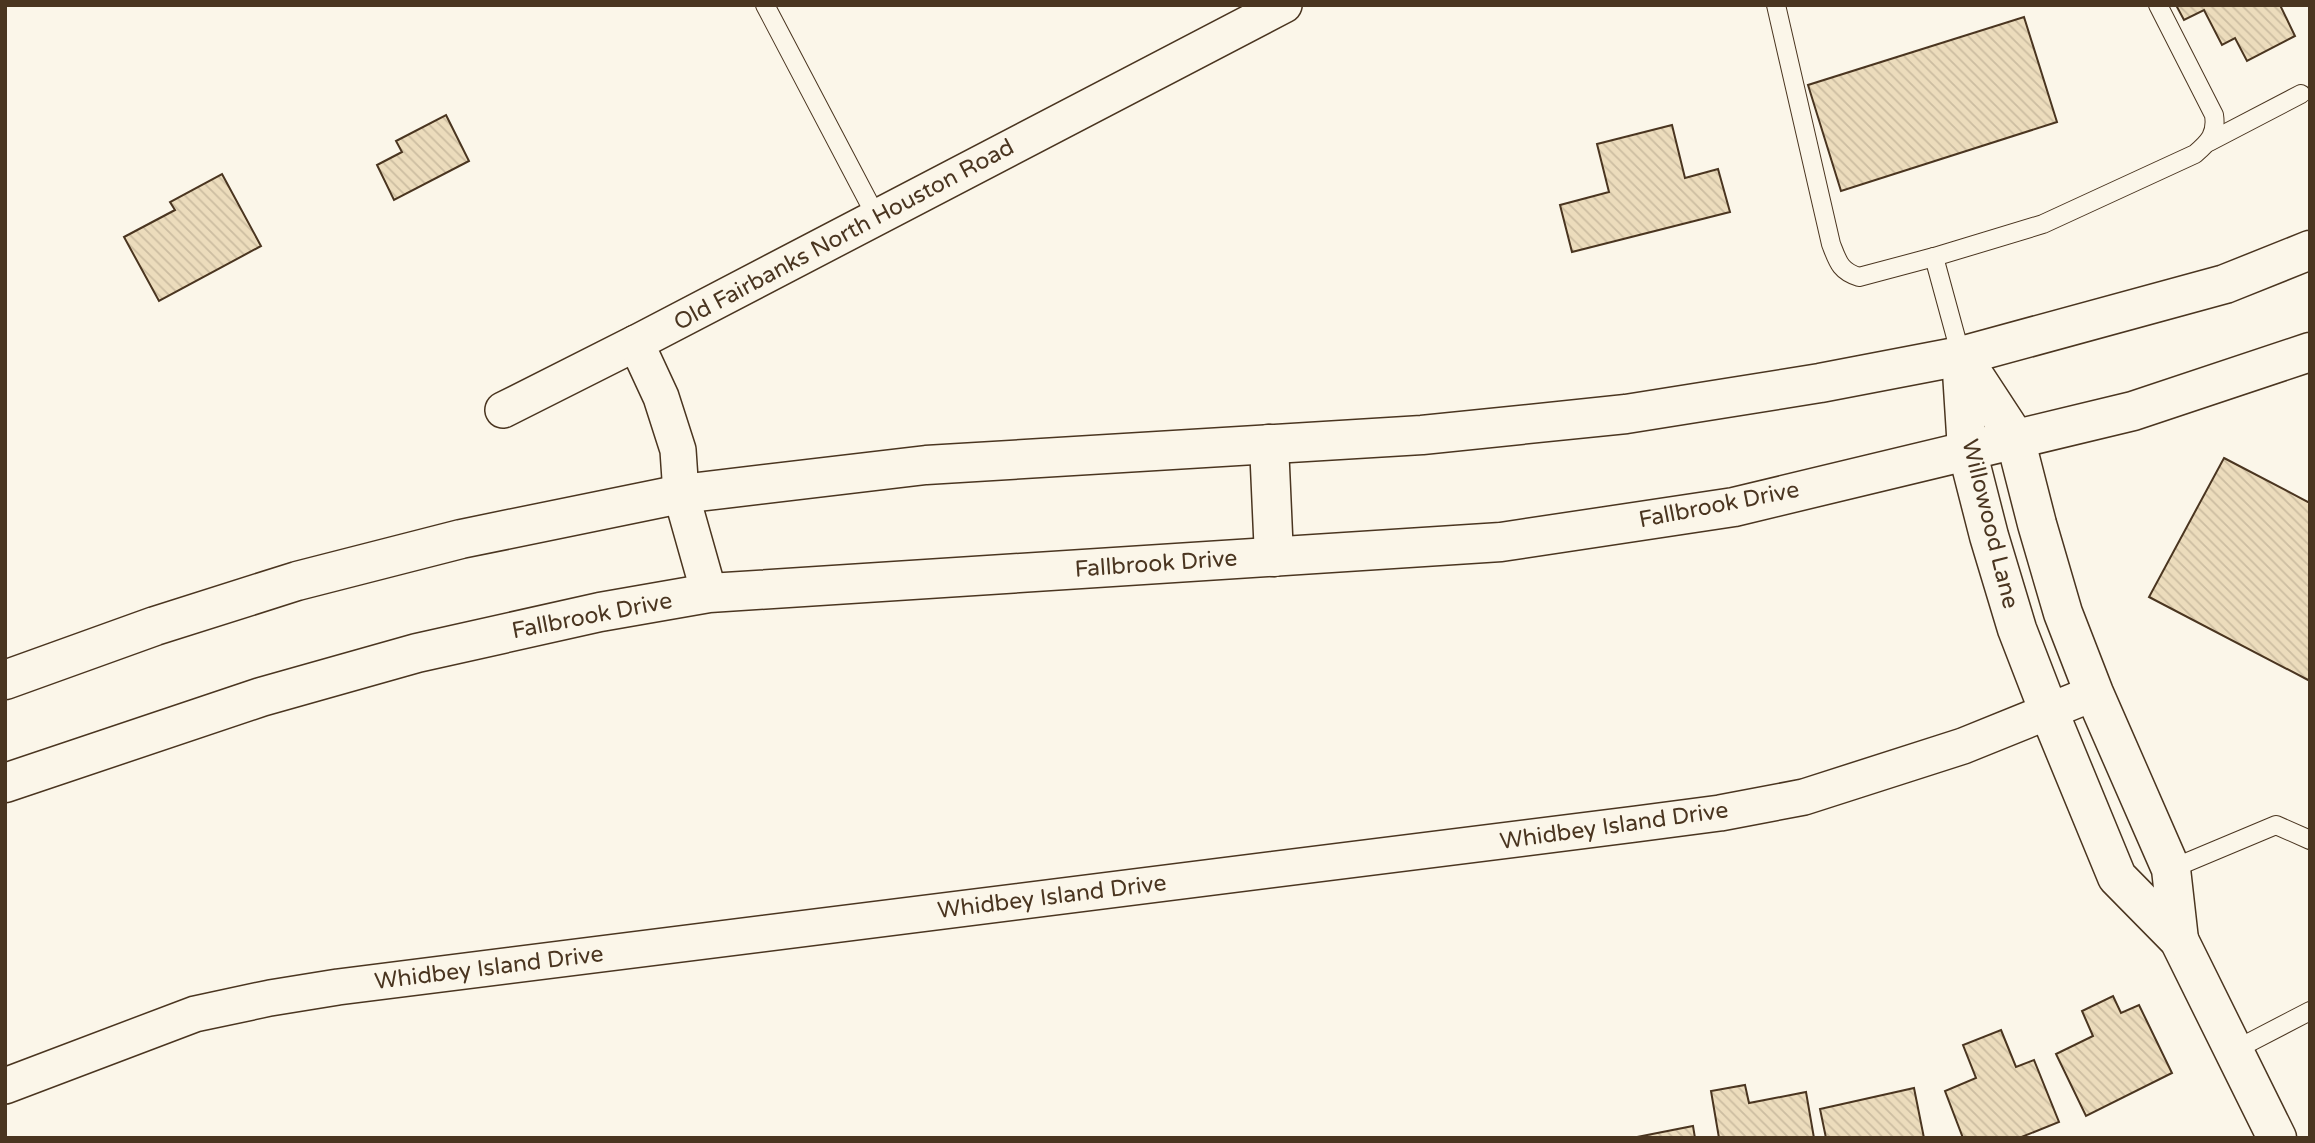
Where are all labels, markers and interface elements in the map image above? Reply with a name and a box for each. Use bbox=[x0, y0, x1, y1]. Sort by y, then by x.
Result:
street label: Old Fairbanks North Houston Road bbox=[669, 133, 1019, 337]
street label: Willowood Lane bbox=[1955, 436, 2025, 612]
street label: Fallbrook Drive bbox=[1636, 476, 1802, 534]
street label: Fallbrook Drive bbox=[1074, 544, 1238, 584]
street label: Fallbrook Drive bbox=[509, 587, 675, 645]
street label: Whidbey Island Drive bbox=[1498, 796, 1730, 856]
street label: Whidbey Island Drive bbox=[936, 869, 1168, 925]
street label: Whidbey Island Drive bbox=[373, 940, 605, 996]

